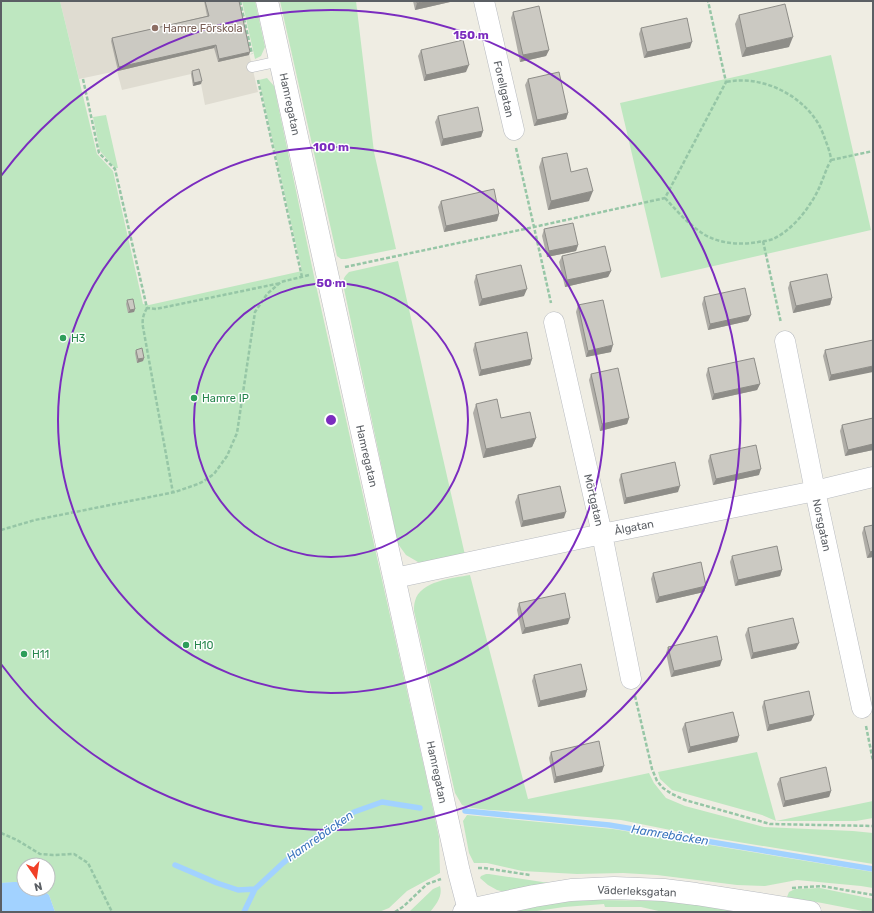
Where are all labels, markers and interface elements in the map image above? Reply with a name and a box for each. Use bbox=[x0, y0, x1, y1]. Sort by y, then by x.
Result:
place label: Hamre Förskola bbox=[163, 22, 243, 35]
marker: Hamre Förskola bbox=[150, 23, 160, 33]
text: 150 m bbox=[453, 28, 489, 42]
street label: Forellgatan bbox=[491, 59, 516, 119]
street label: Hamregatan bbox=[277, 72, 302, 137]
text: 100 m bbox=[313, 140, 349, 154]
text: 50 m bbox=[316, 276, 346, 290]
place label: H3 bbox=[71, 332, 86, 345]
marker: H3 bbox=[58, 333, 68, 343]
place label: Hamre IP bbox=[202, 392, 249, 405]
marker: Hamre IP bbox=[189, 393, 199, 403]
centre of rings bbox=[324, 413, 338, 427]
street label: Hamregatan bbox=[353, 424, 380, 489]
street label: Mörtgatan bbox=[581, 473, 606, 527]
street label: Norsgatan bbox=[810, 498, 833, 553]
street label: Ålgatan bbox=[613, 517, 655, 538]
place label: H10 bbox=[194, 639, 214, 652]
marker: H10 bbox=[181, 640, 191, 650]
place label: H11 bbox=[32, 648, 49, 661]
marker: H11 bbox=[19, 649, 29, 659]
street label: Hamregatan bbox=[424, 740, 449, 805]
water label: Hamrebäcken bbox=[284, 808, 356, 864]
water label: Hamrebäcken bbox=[630, 822, 710, 848]
north arrow bbox=[16, 857, 56, 897]
text: N bbox=[33, 879, 43, 893]
street label: Väderleksgatan bbox=[597, 884, 677, 899]

